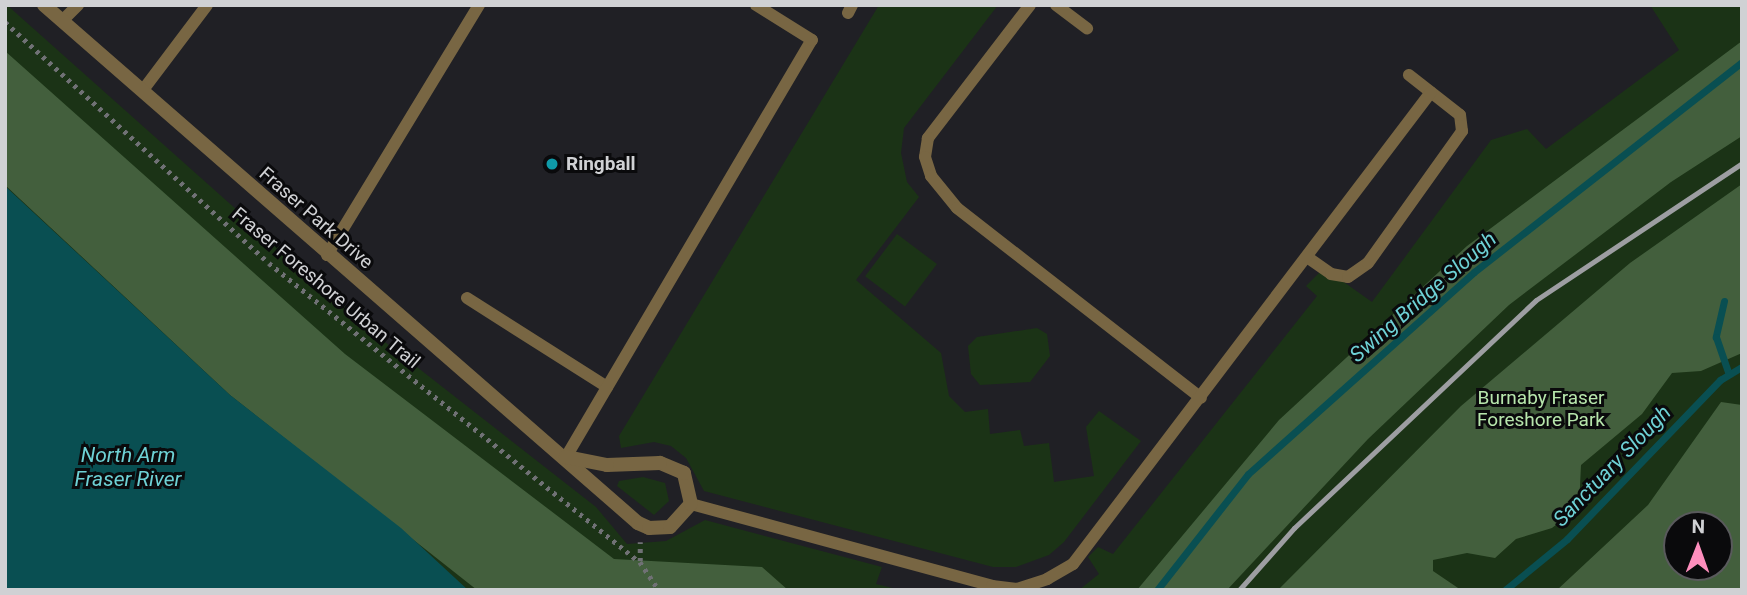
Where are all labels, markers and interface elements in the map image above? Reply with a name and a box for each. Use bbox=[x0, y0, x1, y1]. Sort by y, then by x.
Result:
place label: Ringball bbox=[566, 153, 636, 175]
marker: Ringball bbox=[544, 156, 560, 172]
street label: Fraser Park Drive bbox=[254, 162, 378, 274]
street label: Fraser Foreshore Urban Trail bbox=[227, 203, 425, 373]
water label: Swing Bridge Slough bbox=[1344, 226, 1502, 368]
park label: Burnaby Fraser Foreshore Park bbox=[1477, 387, 1605, 431]
water label: Sanctuary Slough bbox=[1548, 400, 1676, 532]
water label: North Arm Fraser River bbox=[75, 442, 181, 492]
north arrow bbox=[1663, 511, 1733, 581]
text: N bbox=[1691, 515, 1705, 538]

